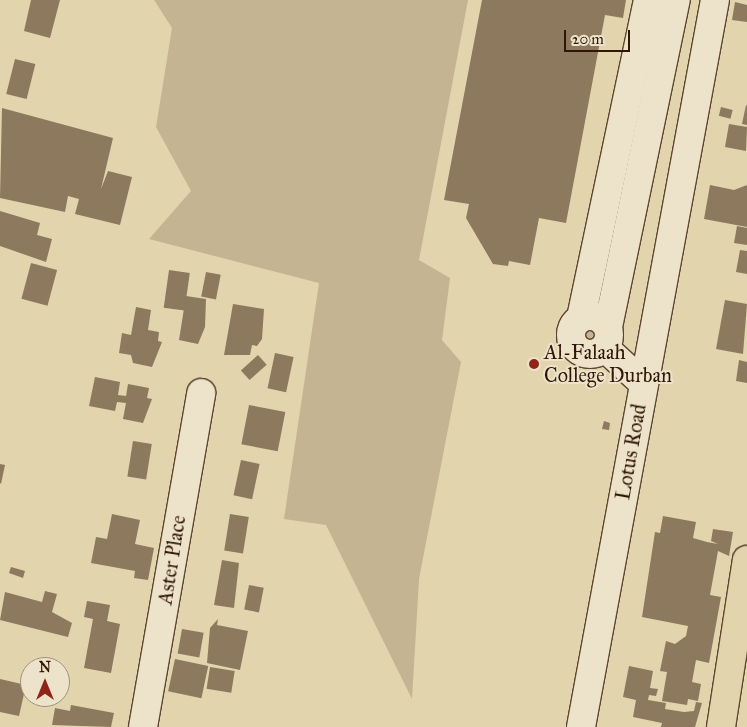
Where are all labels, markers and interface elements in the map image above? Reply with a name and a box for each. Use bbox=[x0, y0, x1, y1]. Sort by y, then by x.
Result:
scale bar bbox=[567, 20, 633, 52]
text: 20 m bbox=[572, 30, 604, 48]
place label: Al-Falaah College Durban bbox=[544, 340, 672, 387]
marker: Al-Falaah College Durban bbox=[528, 358, 540, 370]
street label: Lotus Road bbox=[611, 402, 651, 502]
street label: Aster Place bbox=[153, 514, 191, 606]
north arrow bbox=[20, 657, 70, 707]
text: N bbox=[39, 659, 51, 676]

